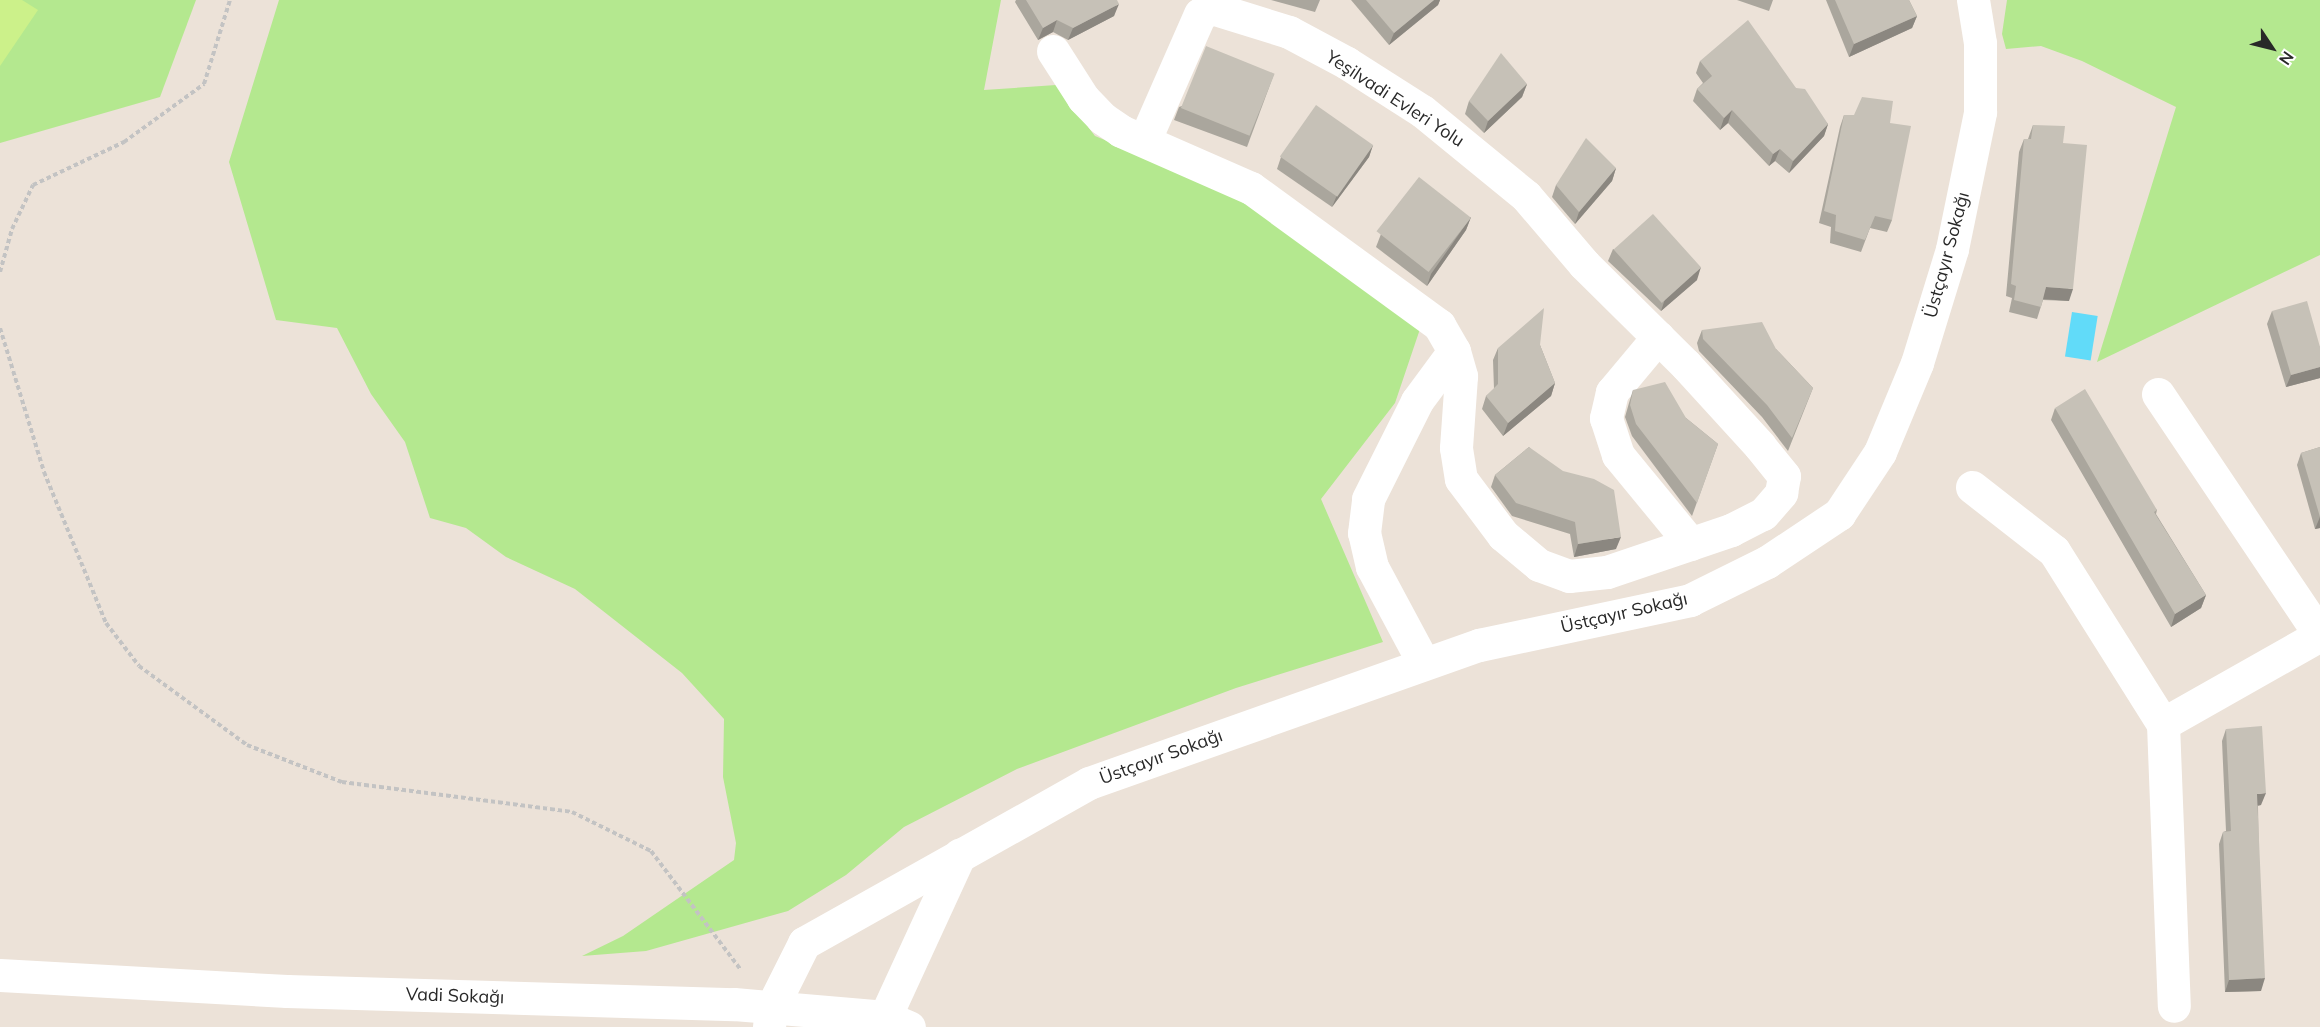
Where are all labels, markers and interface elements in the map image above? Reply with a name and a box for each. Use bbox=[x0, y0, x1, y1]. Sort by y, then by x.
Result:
north arrow bbox=[2242, 18, 2302, 78]
street label: Yeşilvadi Evleri Yolu bbox=[1322, 46, 1468, 152]
text: N bbox=[2275, 48, 2298, 69]
street label: Üstçayır Sokağı bbox=[1920, 190, 1974, 320]
street label: Üstçayır Sokağı bbox=[1559, 588, 1689, 638]
street label: Üstçayır Sokağı bbox=[1096, 725, 1226, 789]
street label: Vadi Sokağı bbox=[405, 983, 505, 1009]

